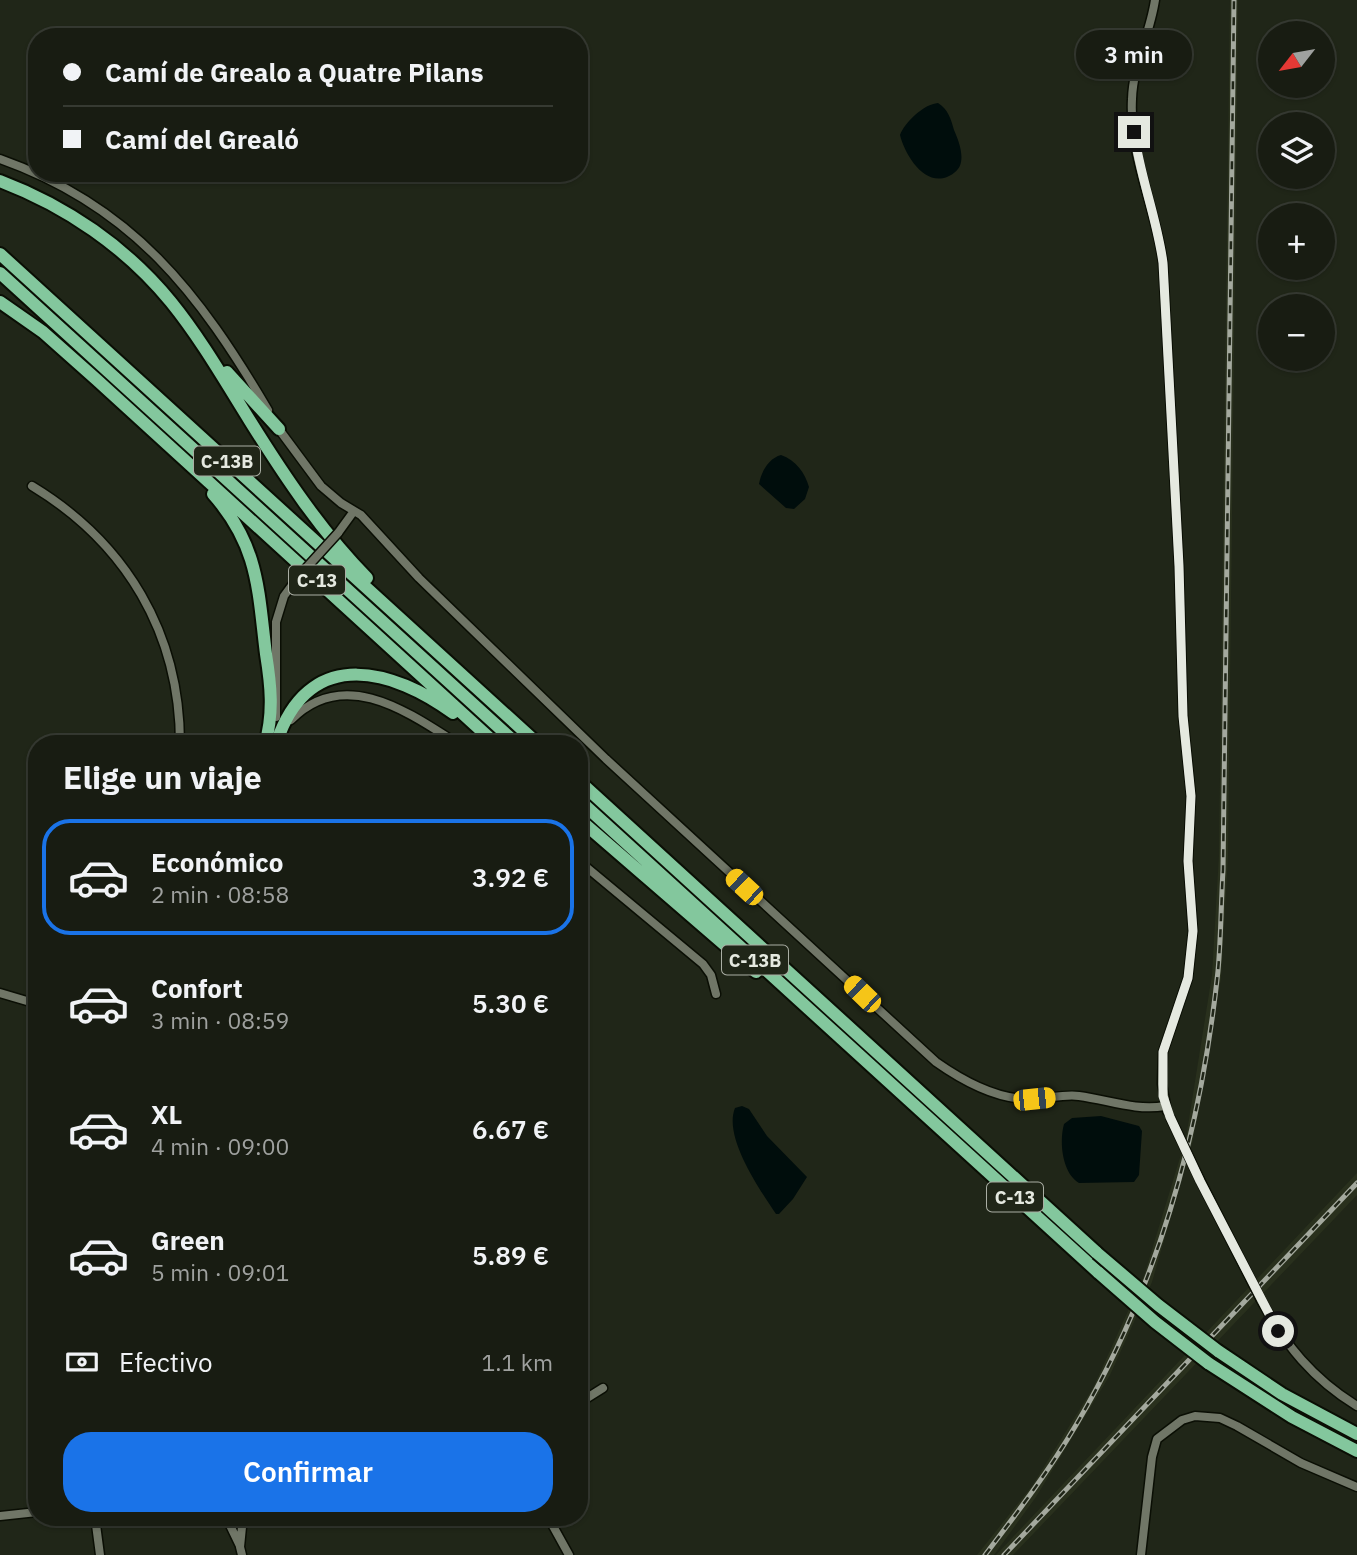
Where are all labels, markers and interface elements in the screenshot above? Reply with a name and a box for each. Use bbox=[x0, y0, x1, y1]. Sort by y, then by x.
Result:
north arrow bbox=[1258, 21, 1335, 98]
map controls bbox=[1258, 21, 1335, 371]
callout: 3 min bbox=[1076, 31, 1192, 80]
text: 3 min bbox=[1104, 39, 1164, 69]
text: Camí de Grealo a Quatre Pilans bbox=[105, 55, 484, 89]
button: layers bbox=[1258, 112, 1335, 189]
route end bbox=[1118, 116, 1150, 148]
text: Camí del Grealó bbox=[105, 122, 299, 156]
button: + bbox=[1258, 203, 1335, 280]
button: − bbox=[1258, 294, 1335, 371]
road number: C-13B bbox=[194, 447, 260, 476]
road number: C-13 bbox=[289, 566, 345, 594]
text: Elige un viaje bbox=[63, 756, 262, 798]
text: Económico bbox=[151, 845, 283, 879]
icon: car bbox=[67, 846, 130, 909]
text: 3.92 € bbox=[472, 860, 549, 894]
car bbox=[722, 865, 767, 909]
text: 2 min · 08:58 bbox=[151, 879, 289, 909]
road number: C-13B bbox=[722, 945, 788, 974]
text: Confort bbox=[151, 971, 243, 1005]
icon: car bbox=[67, 972, 130, 1035]
car bbox=[840, 972, 885, 1016]
text: 5.30 € bbox=[472, 986, 549, 1020]
text: 3 min · 08:59 bbox=[151, 1005, 289, 1035]
car bbox=[1013, 1086, 1056, 1112]
text: XL bbox=[151, 1097, 182, 1131]
icon: car bbox=[67, 1098, 130, 1161]
text: 6.67 € bbox=[472, 1112, 549, 1146]
text: 4 min · 09:00 bbox=[151, 1131, 289, 1161]
road number: C-13 bbox=[987, 1182, 1043, 1212]
text: Green bbox=[151, 1223, 225, 1257]
icon: car bbox=[67, 1224, 130, 1287]
text: 5.89 € bbox=[472, 1238, 549, 1272]
text: 5 min · 09:01 bbox=[151, 1257, 289, 1287]
route start bbox=[1262, 1315, 1294, 1347]
icon: cash bbox=[63, 1343, 101, 1381]
text: Efectivo bbox=[119, 1345, 213, 1379]
text: 1.1 km bbox=[482, 1347, 553, 1377]
button: Confirmar bbox=[63, 1432, 553, 1512]

